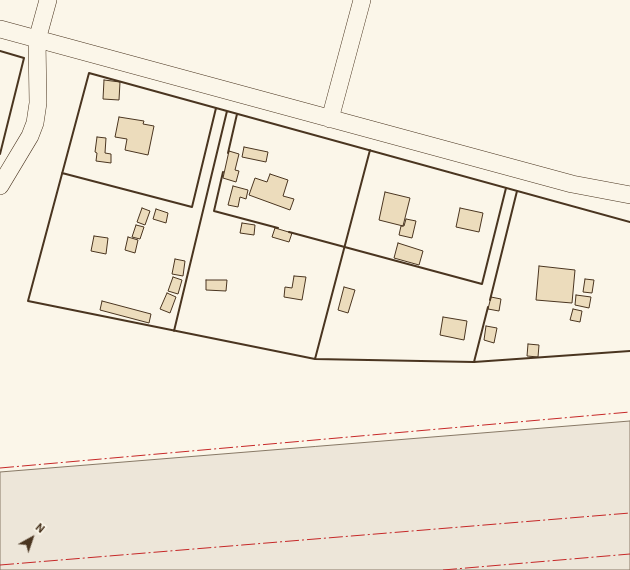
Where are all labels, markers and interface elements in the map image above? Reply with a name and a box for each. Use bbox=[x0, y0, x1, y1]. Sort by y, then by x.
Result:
north arrow bbox=[12, 518, 52, 558]
text: N bbox=[33, 521, 47, 536]

